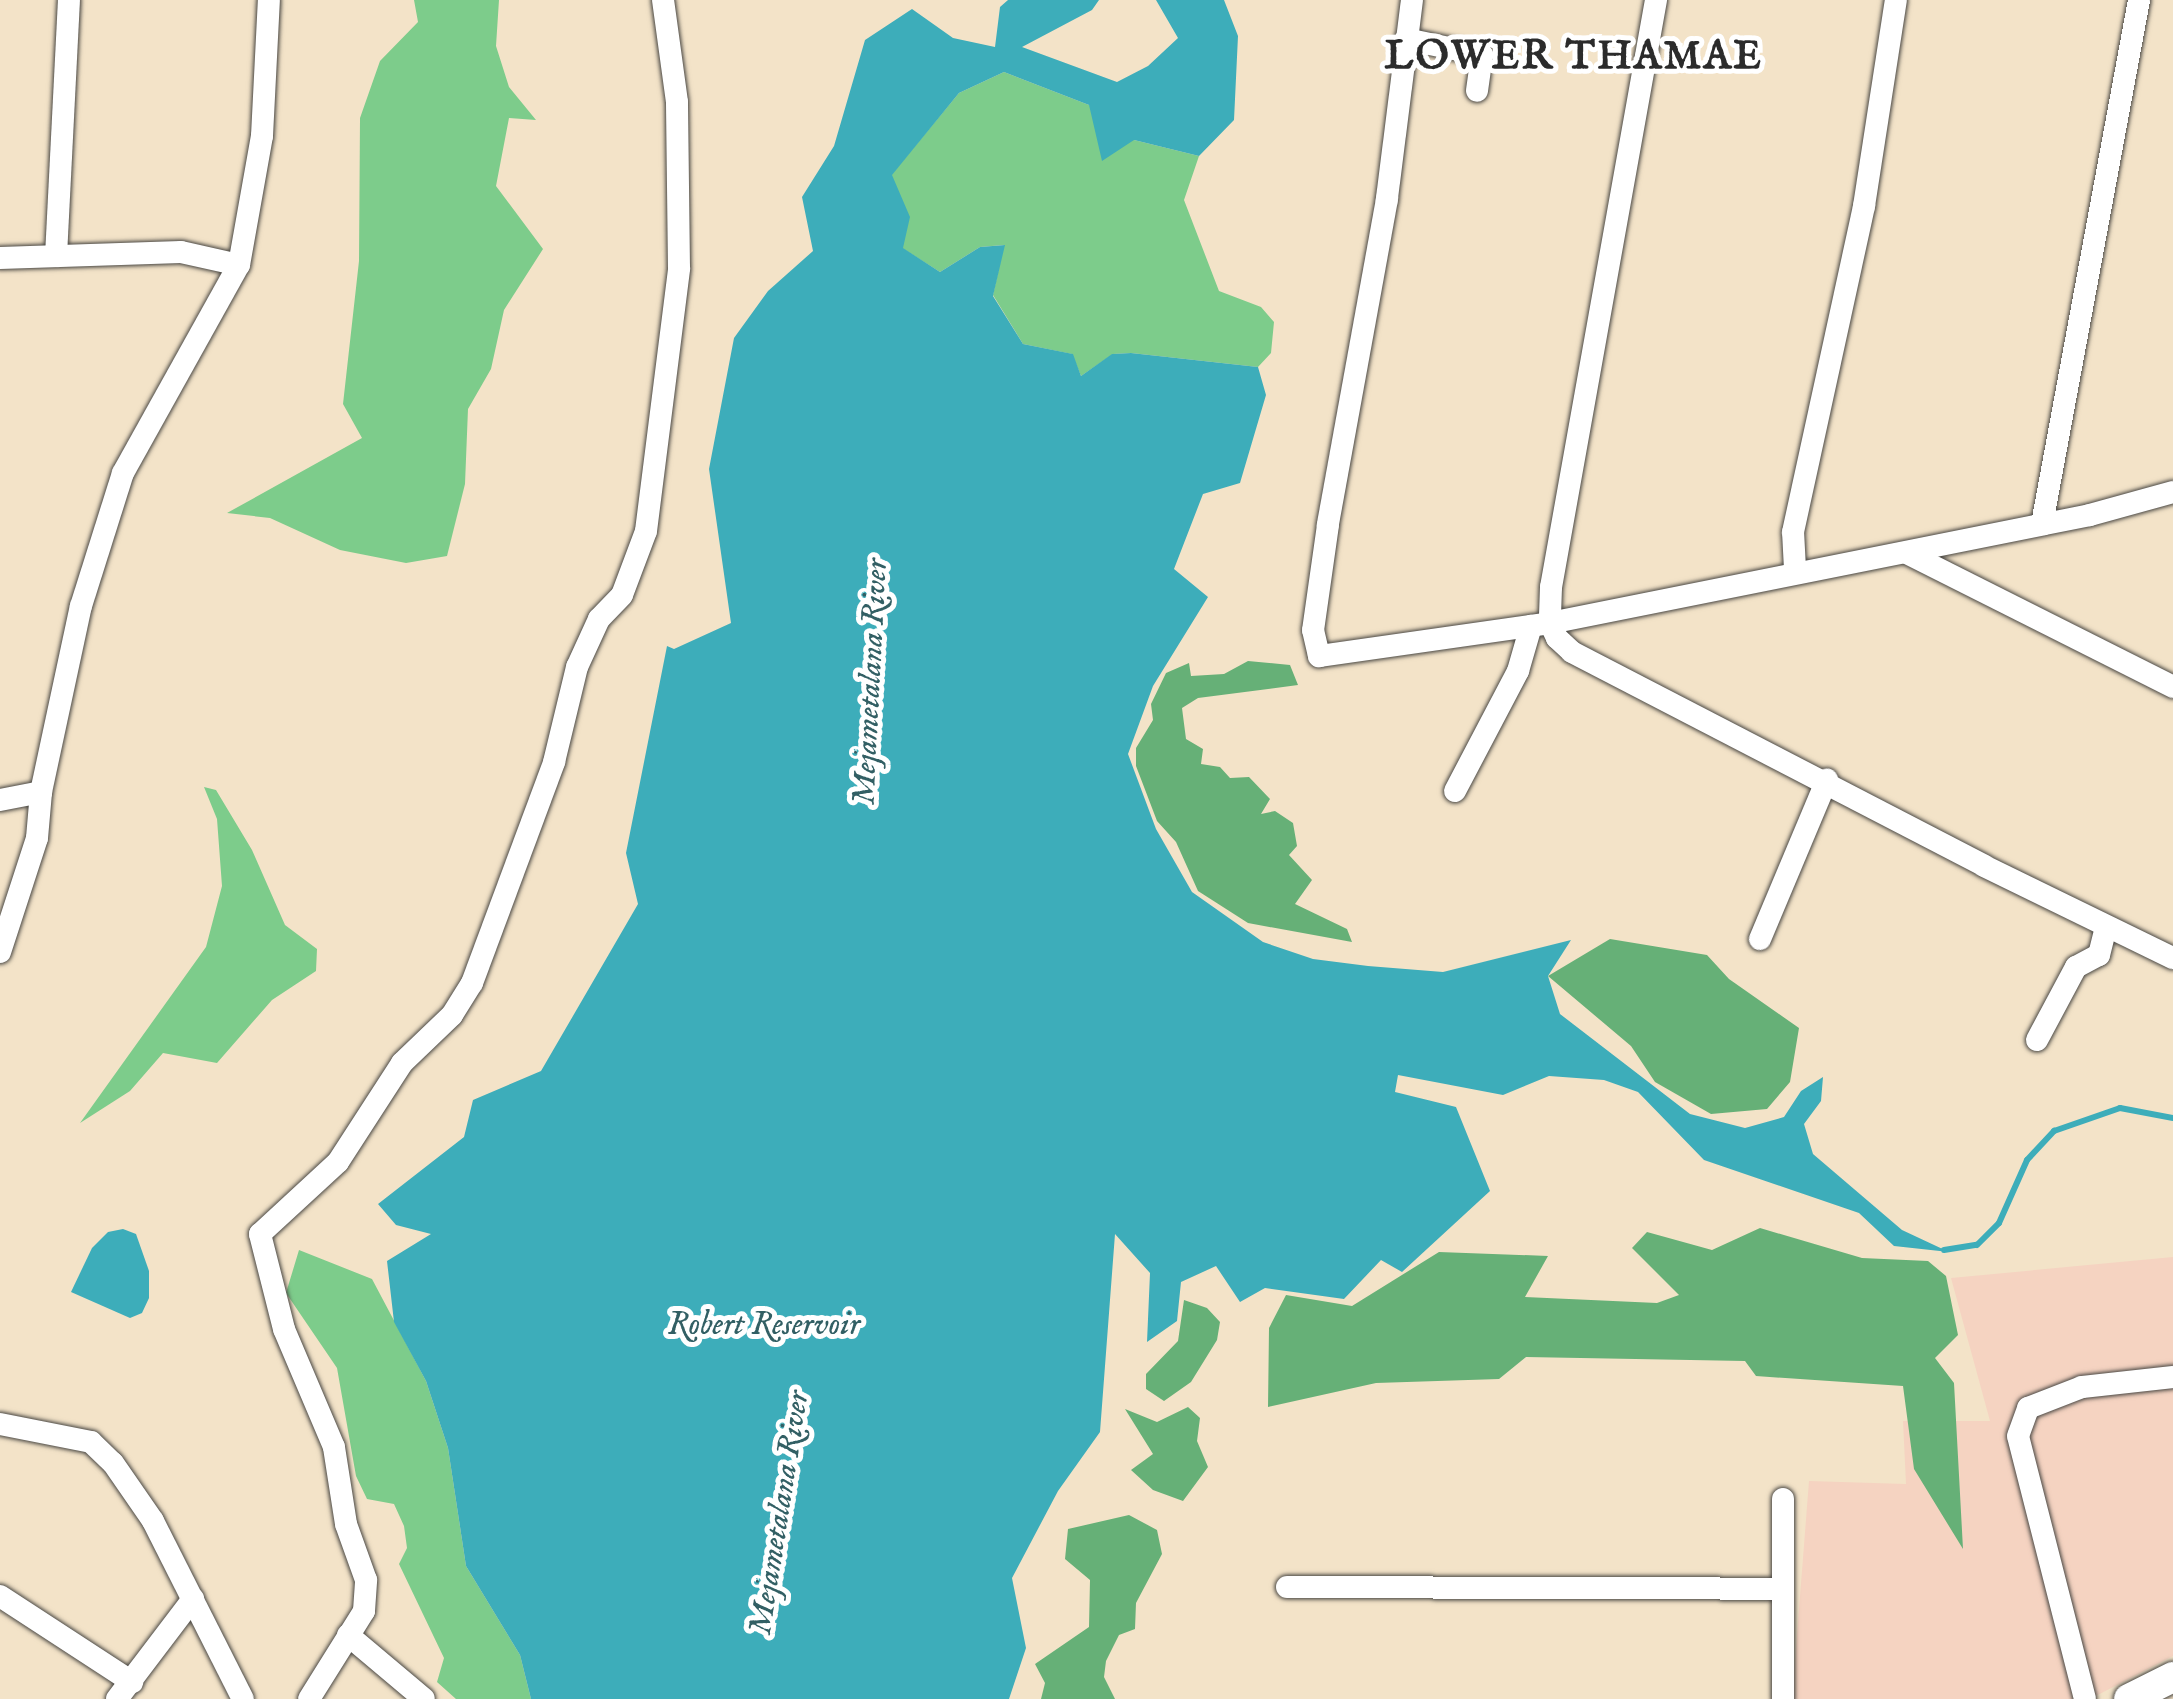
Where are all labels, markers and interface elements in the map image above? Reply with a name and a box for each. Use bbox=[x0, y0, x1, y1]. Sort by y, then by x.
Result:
district label: LOWER THAMAE bbox=[1385, 34, 1763, 82]
water label: Mejametalana River bbox=[846, 558, 898, 806]
water label: Robert Reservoir bbox=[668, 1307, 860, 1345]
water label: Mejametalana River bbox=[743, 1388, 819, 1638]

